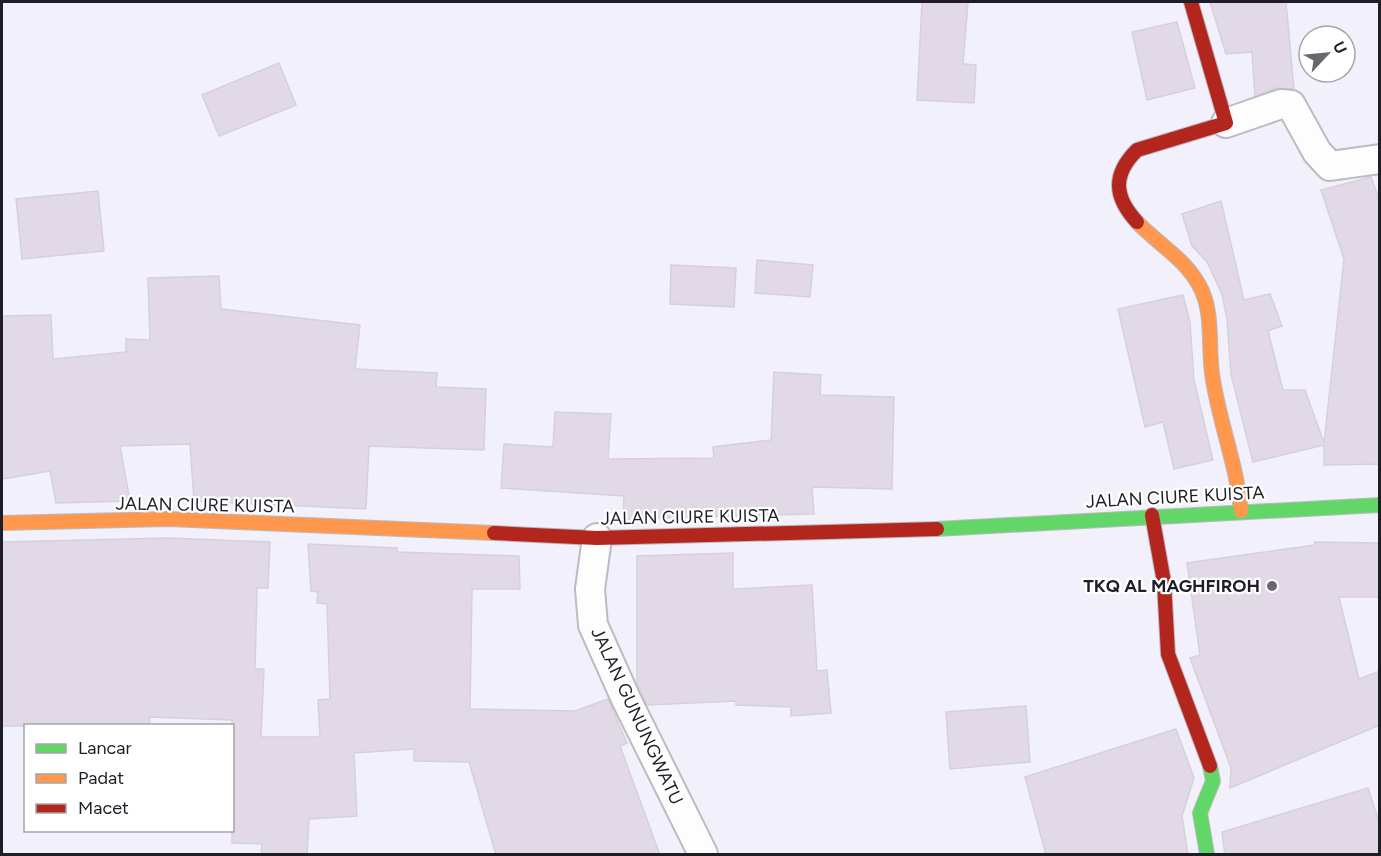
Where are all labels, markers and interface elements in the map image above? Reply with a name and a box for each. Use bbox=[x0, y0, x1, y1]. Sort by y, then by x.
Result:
north arrow bbox=[1297, 24, 1357, 84]
text: U bbox=[1329, 38, 1351, 57]
street label: JALAN CIURE KUISTA bbox=[1085, 481, 1265, 513]
street label: JALAN CIURE KUISTA bbox=[115, 492, 295, 518]
street label: JALAN CIURE KUISTA bbox=[600, 504, 780, 530]
place label: TKQ AL MAGHFIROH bbox=[1083, 575, 1260, 597]
marker: TKQ AL MAGHFIROH bbox=[1265, 579, 1279, 593]
street label: JALAN GUNUNGWATU bbox=[586, 624, 688, 808]
legend bbox=[24, 724, 234, 832]
text: Lancar bbox=[78, 737, 132, 759]
text: Padat bbox=[78, 767, 124, 789]
text: Macet bbox=[78, 797, 129, 819]

